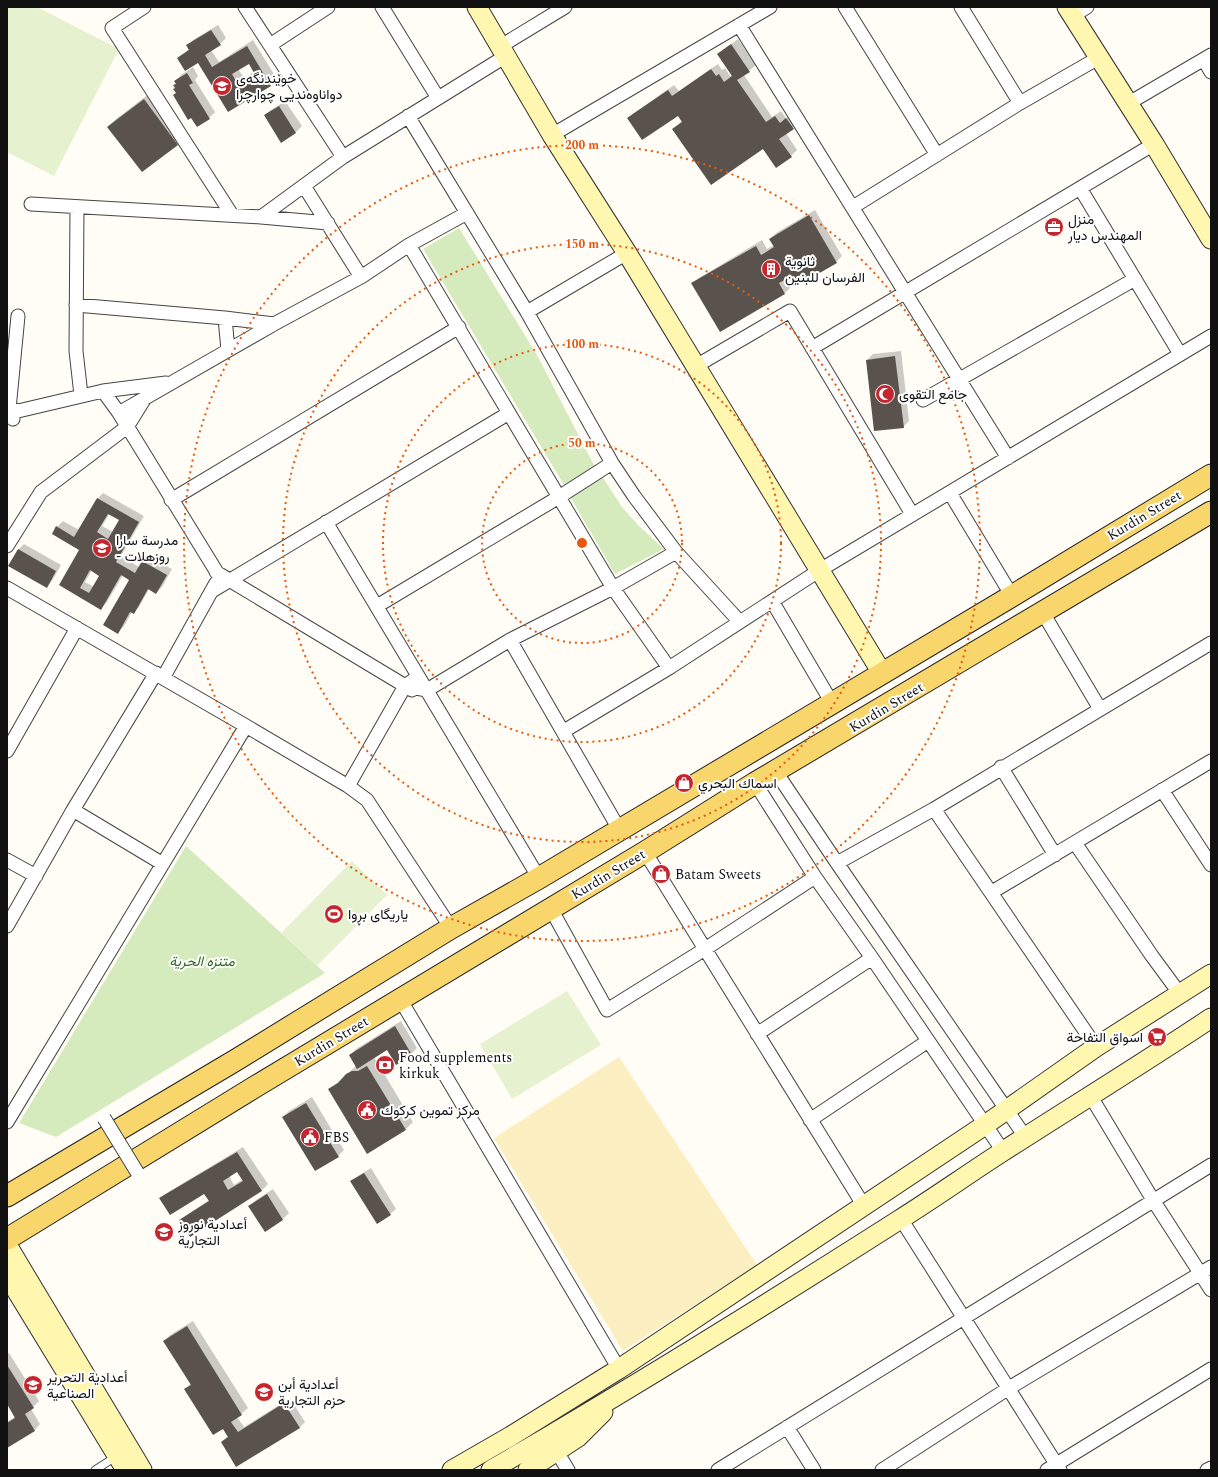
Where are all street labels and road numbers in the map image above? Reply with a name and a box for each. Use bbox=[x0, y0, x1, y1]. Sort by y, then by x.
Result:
street label: Kurdin Street bbox=[1103, 485, 1186, 546]
street label: Kurdin Street bbox=[845, 677, 928, 738]
street label: Kurdin Street bbox=[567, 844, 650, 905]
street label: Kurdin Street bbox=[290, 1011, 373, 1072]

